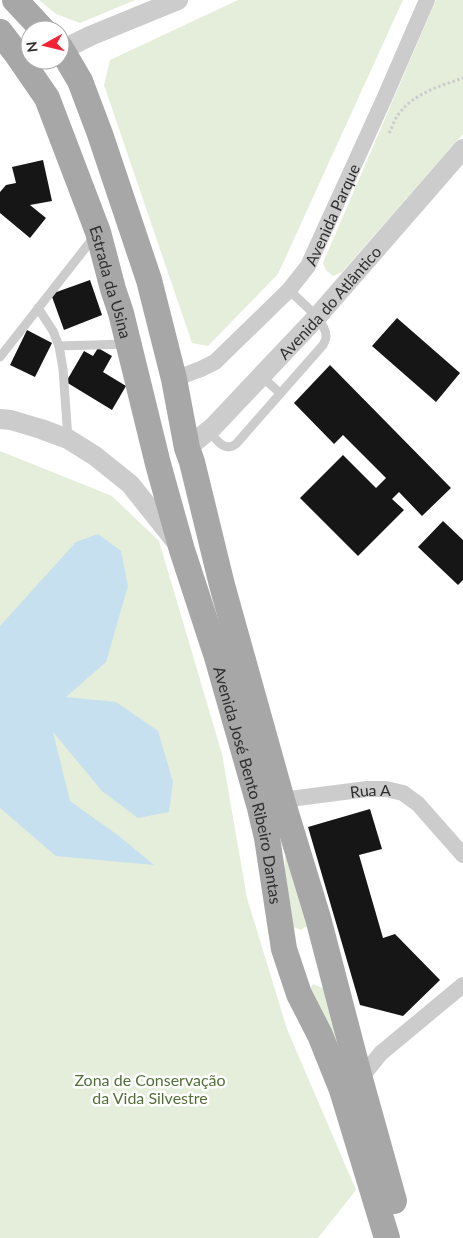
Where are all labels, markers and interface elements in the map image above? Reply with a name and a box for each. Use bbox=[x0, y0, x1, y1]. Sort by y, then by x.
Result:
north arrow bbox=[20, 20, 70, 70]
text: N bbox=[22, 40, 41, 53]
street label: Avenida Parque bbox=[300, 161, 363, 268]
street label: Estrada da Usina bbox=[87, 222, 136, 340]
street label: Avenida do Atlântico bbox=[273, 241, 384, 362]
street label: Avenida José Bento Ribeiro Dantas bbox=[211, 664, 286, 905]
street label: Rua A bbox=[349, 779, 391, 801]
park label: Zona de Conservação da Vida Silvestre bbox=[74, 1070, 226, 1107]

